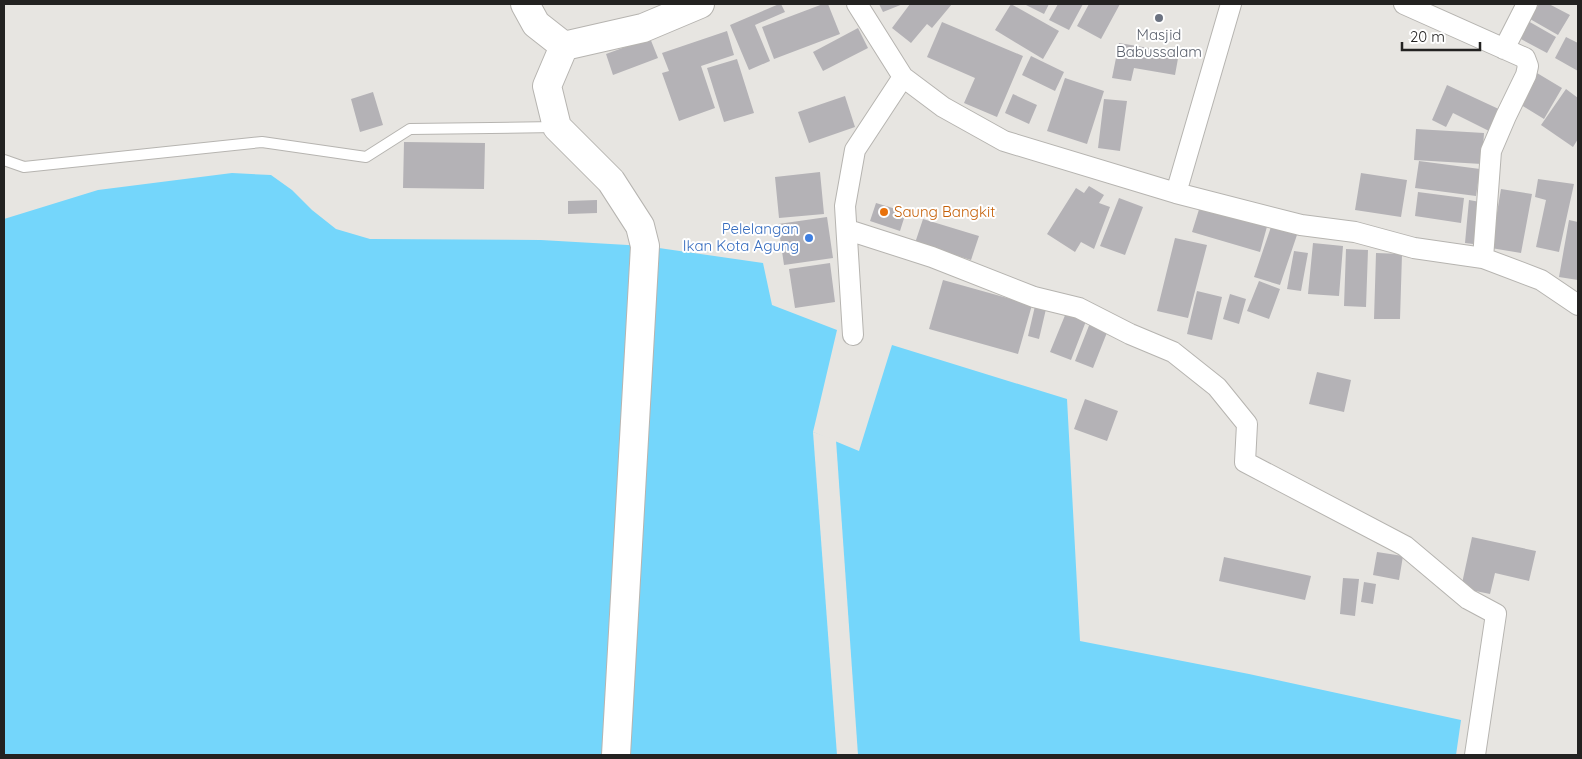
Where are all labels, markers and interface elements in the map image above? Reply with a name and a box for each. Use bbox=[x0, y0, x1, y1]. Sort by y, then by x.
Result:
marker: Masjid Babussalam bbox=[1153, 12, 1165, 24]
scale bar bbox=[1402, 20, 1480, 52]
place label: Masjid Babussalam bbox=[1116, 25, 1202, 61]
text: 20 m bbox=[1410, 27, 1445, 46]
place label: Saung Bangkit bbox=[894, 202, 995, 221]
marker: Saung Bangkit bbox=[878, 206, 890, 218]
place label: Pelelangan Ikan Kota Agung bbox=[683, 219, 799, 255]
marker: Pelelangan Ikan Kota Agung bbox=[803, 232, 815, 244]

